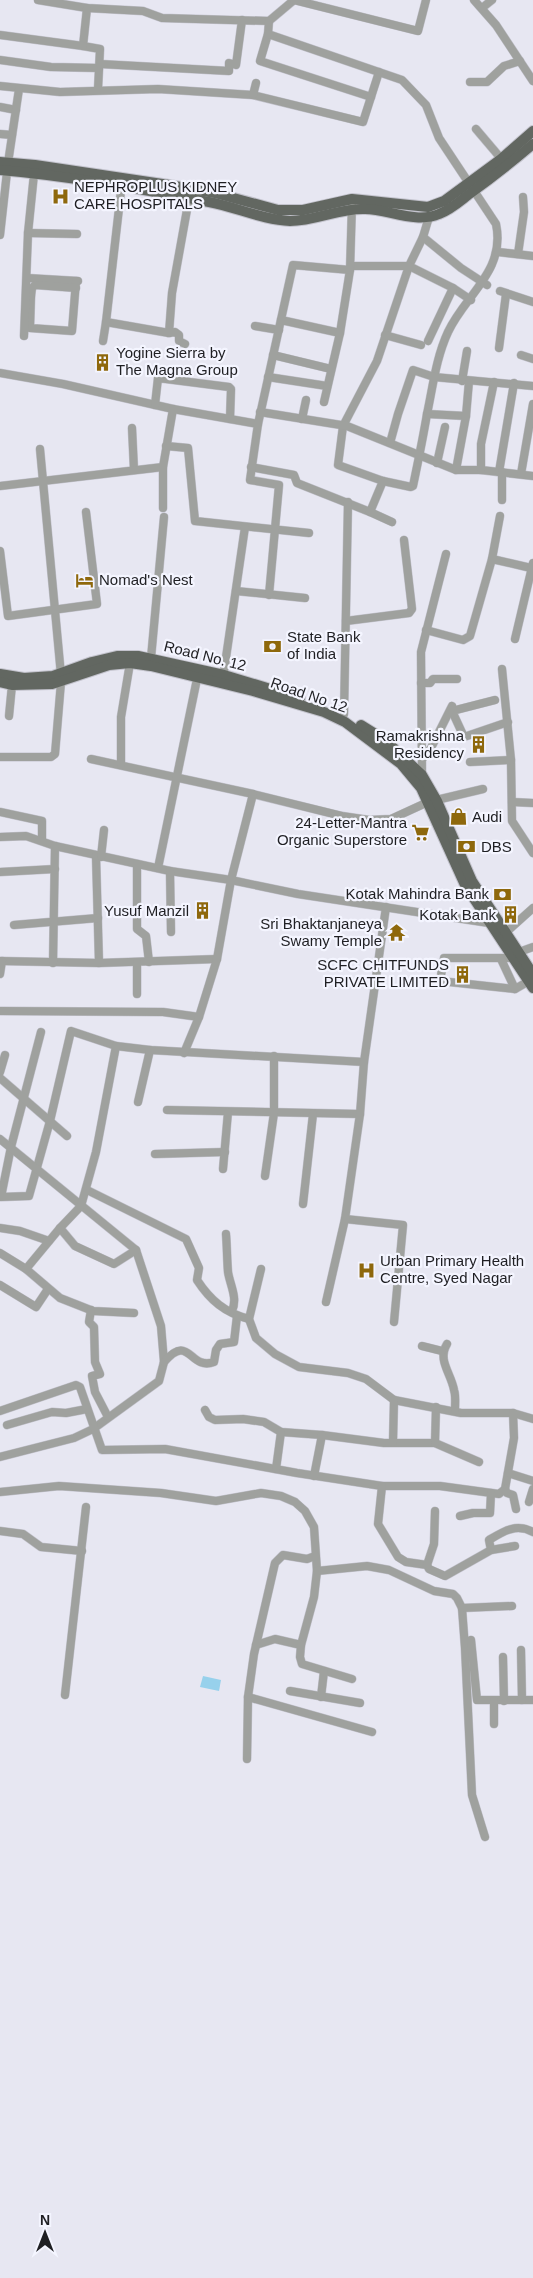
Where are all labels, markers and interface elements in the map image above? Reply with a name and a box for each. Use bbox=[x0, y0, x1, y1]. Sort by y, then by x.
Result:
place label: NEPHROPLUS KIDNEY CARE HOSPITALS bbox=[74, 178, 237, 212]
hospital icon: NEPHROPLUS KIDNEY CARE HOSPITALS bbox=[50, 186, 70, 206]
place label: Yogine Sierra by The Magna Group bbox=[116, 344, 238, 378]
building icon: Yogine Sierra by The Magna Group bbox=[92, 352, 112, 372]
hotel icon: Nomad's Nest bbox=[75, 570, 95, 590]
place label: Nomad's Nest bbox=[99, 571, 194, 588]
place label: State Bank of India bbox=[287, 628, 361, 662]
bank icon: State Bank of India bbox=[263, 636, 283, 656]
street label: Road No. 12 bbox=[162, 637, 248, 674]
street label: Road No 12 bbox=[269, 673, 350, 716]
place label: Ramakrishna Residency bbox=[376, 727, 465, 761]
building icon: Ramakrishna Residency bbox=[468, 735, 488, 755]
shop icon: Audi bbox=[448, 807, 468, 827]
place label: Audi bbox=[472, 808, 502, 825]
place label: 24-Letter-Mantra Organic Superstore bbox=[277, 814, 408, 848]
supermarket icon: 24-Letter-Mantra Organic Superstore bbox=[411, 822, 431, 842]
bank icon: DBS bbox=[457, 837, 477, 857]
place label: DBS bbox=[481, 838, 512, 855]
bank icon: Kotak Mahindra Bank bbox=[493, 884, 513, 904]
place label: Kotak Mahindra Bank bbox=[346, 885, 489, 902]
building icon: Yusuf Manzil bbox=[193, 901, 213, 921]
place label: Yusuf Manzil bbox=[104, 902, 189, 919]
building icon: Kotak Bank bbox=[500, 905, 520, 925]
place label: Kotak Bank bbox=[419, 906, 496, 923]
place label: Sri Bhaktanjaneya Swamy Temple bbox=[260, 915, 383, 949]
temple icon: Sri Bhaktanjaneya Swamy Temple bbox=[386, 923, 406, 943]
place label: SCFC CHITFUNDS PRIVATE LIMITED bbox=[317, 956, 449, 990]
building icon: SCFC CHITFUNDS PRIVATE LIMITED bbox=[453, 964, 473, 984]
place label: Urban Primary Health Centre, Syed Nagar bbox=[380, 1252, 524, 1286]
hospital icon: Urban Primary Health Centre, Syed Nagar bbox=[356, 1260, 376, 1280]
north arrow bbox=[20, 2208, 70, 2258]
text: N bbox=[40, 2212, 50, 2228]

